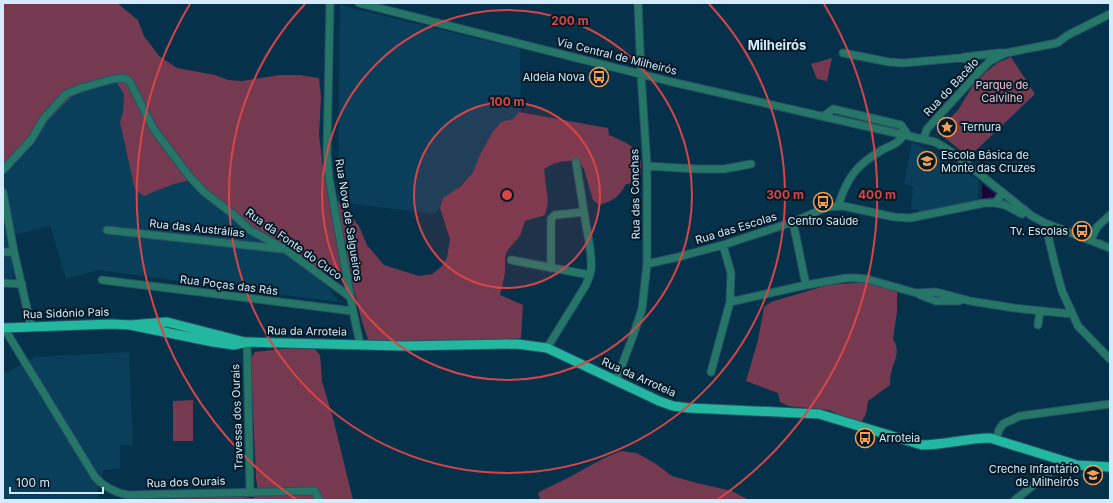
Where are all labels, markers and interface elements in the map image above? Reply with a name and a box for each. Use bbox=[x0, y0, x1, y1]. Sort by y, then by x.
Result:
text: 200 m bbox=[551, 13, 589, 28]
street label: Via Central de Milheirós bbox=[555, 34, 679, 78]
district label: Milheirós bbox=[748, 37, 806, 53]
street label: Rua do Bacêlo bbox=[920, 55, 982, 119]
bus stop icon: Aldeia Nova bbox=[588, 66, 610, 88]
place label: Aldeia Nova bbox=[523, 70, 585, 84]
park label: Parque de Calvilhe bbox=[975, 78, 1029, 105]
text: 100 m bbox=[489, 94, 525, 109]
place icon: Ternura bbox=[936, 116, 958, 138]
place label: Ternura bbox=[961, 120, 1001, 134]
street label: Rua das Conchas bbox=[627, 148, 643, 239]
place label: Escola Básica de Monte das Cruzes bbox=[941, 148, 1036, 175]
school or university icon: Escola Básica de Monte das Cruzes bbox=[916, 150, 938, 172]
street label: Rua Nova de Salgueiros bbox=[332, 158, 366, 282]
text: 300 m bbox=[766, 187, 804, 202]
text: 400 m bbox=[858, 187, 896, 202]
centre of rings bbox=[500, 188, 514, 202]
bus stop icon: Centro Saúde bbox=[812, 191, 834, 213]
street label: Rua da Fonte do Cuco bbox=[243, 205, 345, 283]
street label: Rua das Escolas bbox=[693, 209, 779, 247]
place label: Centro Saúde bbox=[787, 214, 859, 228]
street label: Rua das Austrálias bbox=[149, 216, 246, 240]
bus stop icon: Tv. Escolas bbox=[1071, 220, 1093, 242]
place label: Tv. Escolas bbox=[1010, 224, 1068, 238]
street label: Rua Poças das Rás bbox=[179, 272, 279, 298]
street label: Rua Sidónio Pais bbox=[23, 304, 110, 322]
street label: Rua da Arroteia bbox=[267, 323, 347, 339]
street label: Rua da Arroteia bbox=[600, 354, 678, 400]
street label: Travessa dos Ourais bbox=[228, 364, 246, 470]
bus stop icon: Arroteia bbox=[854, 427, 876, 449]
place label: Arroteia bbox=[879, 431, 920, 445]
place label: Creche Infantário de Milheirós bbox=[989, 462, 1079, 489]
school or university icon: Creche Infantário de Milheirós bbox=[1082, 464, 1104, 486]
scale bar bbox=[10, 469, 103, 495]
street label: Rua dos Ourais bbox=[146, 474, 226, 490]
text: 100 m bbox=[16, 475, 50, 490]

